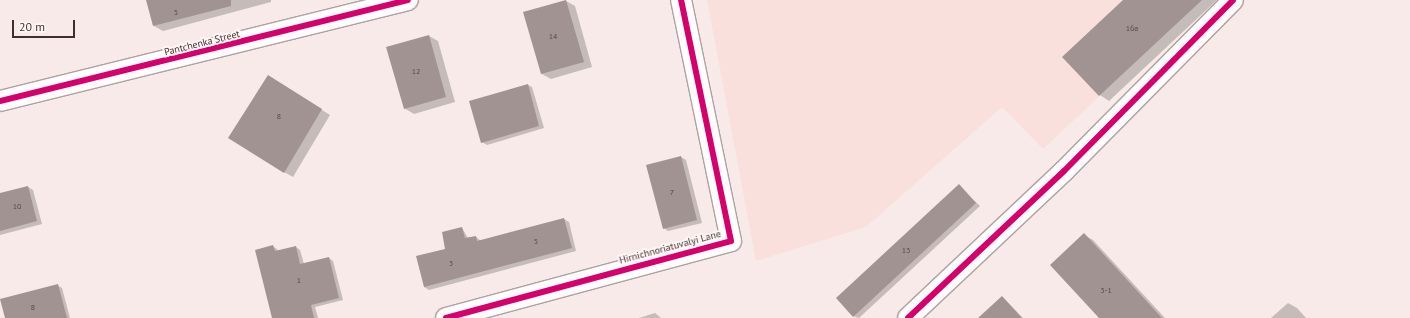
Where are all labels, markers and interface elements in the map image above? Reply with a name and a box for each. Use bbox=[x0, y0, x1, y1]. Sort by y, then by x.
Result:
house number: 5 bbox=[174, 8, 178, 18]
scale bar bbox=[14, 12, 77, 38]
text: 20 m bbox=[19, 19, 45, 34]
house number: 16а bbox=[1126, 24, 1138, 34]
street label: Pantchenka Street bbox=[163, 28, 241, 58]
house number: 14 bbox=[549, 32, 557, 42]
house number: 12 bbox=[412, 67, 420, 77]
house number: 8 bbox=[277, 112, 281, 122]
house number: 7 bbox=[670, 188, 674, 198]
house number: 10 bbox=[13, 202, 21, 212]
street label: Hirnichnoriatuvalyi Lane bbox=[618, 228, 722, 266]
house number: 5 bbox=[534, 237, 538, 247]
house number: 13 bbox=[902, 246, 910, 256]
house number: 3 bbox=[449, 259, 453, 269]
house number: 1 bbox=[297, 276, 301, 286]
house number: 3-1 bbox=[1100, 286, 1112, 296]
house number: 8 bbox=[31, 303, 35, 313]

